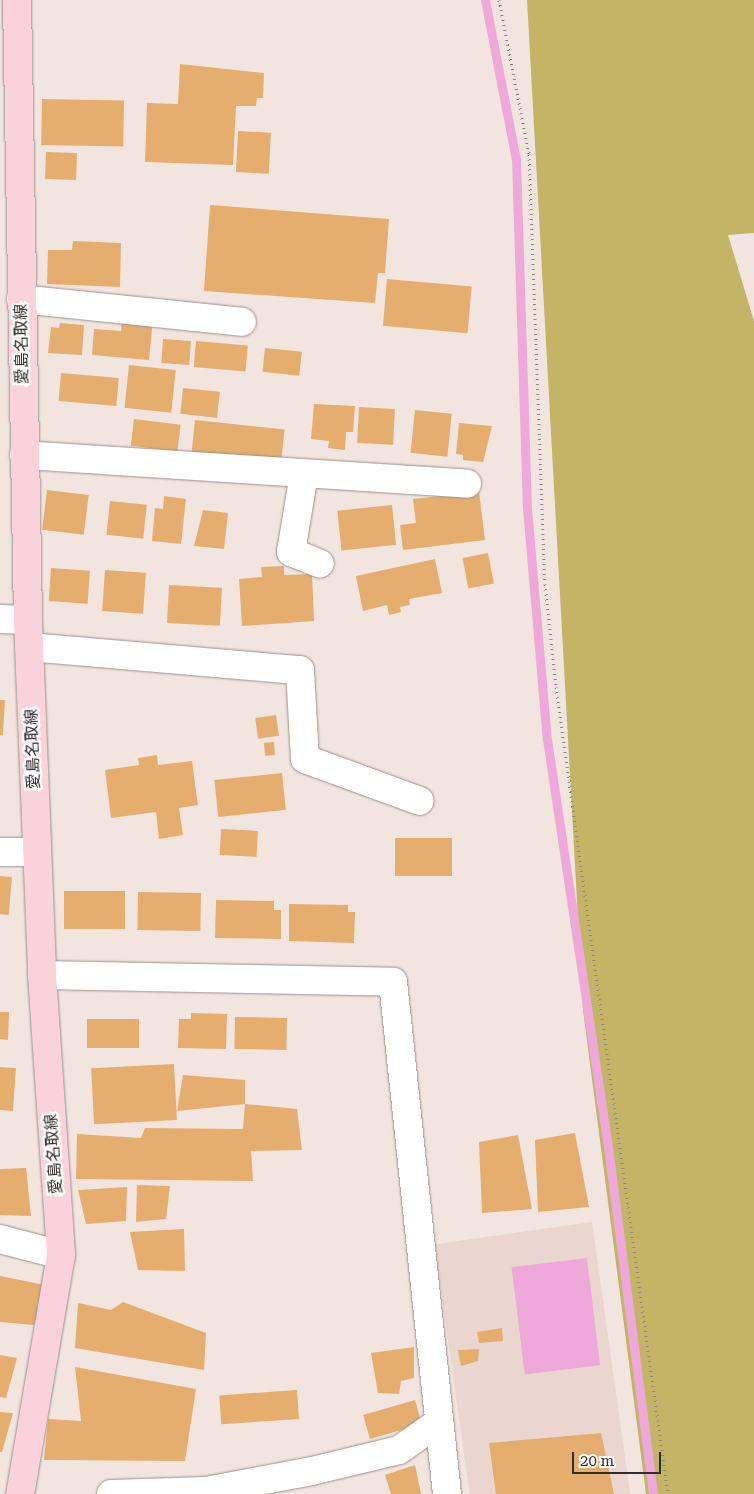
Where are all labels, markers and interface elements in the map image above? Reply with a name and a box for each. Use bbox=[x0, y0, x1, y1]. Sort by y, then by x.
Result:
street label: 愛島名取線 bbox=[12, 304, 32, 384]
street label: 愛島名取線 bbox=[22, 709, 44, 789]
street label: 愛島名取線 bbox=[42, 1113, 66, 1195]
scale bar bbox=[574, 1442, 663, 1474]
text: 20 m bbox=[580, 1452, 614, 1470]

